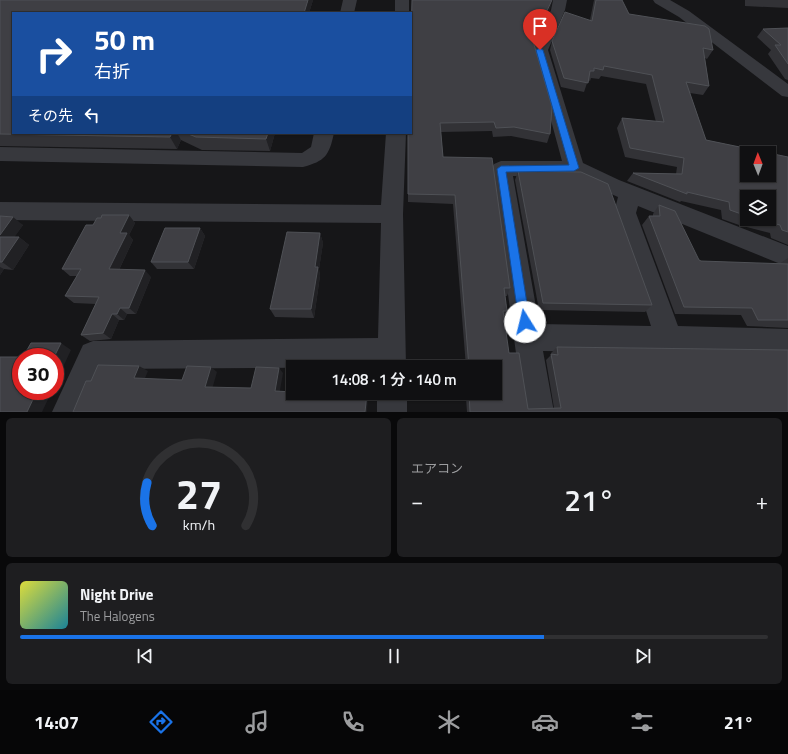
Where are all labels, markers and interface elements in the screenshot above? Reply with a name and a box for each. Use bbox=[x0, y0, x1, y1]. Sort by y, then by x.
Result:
pin bbox=[523, 9, 557, 50]
icon: arrive bbox=[529, 15, 551, 37]
text: 50 m bbox=[94, 18, 155, 61]
icon: right bbox=[28, 28, 80, 80]
text: 右折 bbox=[94, 58, 130, 85]
text: その先 bbox=[28, 104, 73, 127]
icon: left bbox=[81, 104, 103, 126]
north arrow bbox=[740, 146, 776, 182]
map controls bbox=[740, 146, 776, 226]
button: layers bbox=[740, 190, 776, 226]
position arrow bbox=[504, 301, 546, 343]
speed limit sign: 30 bbox=[12, 348, 64, 400]
text: 14:08 · 1 分 · 140 m bbox=[331, 368, 457, 391]
text: エアコン bbox=[411, 458, 463, 478]
text: 27 bbox=[175, 461, 222, 524]
text: 21° bbox=[564, 477, 615, 523]
text: − bbox=[411, 484, 423, 518]
text: + bbox=[756, 484, 768, 518]
text: km/h bbox=[182, 513, 215, 535]
text: Night Drive bbox=[80, 583, 153, 606]
text: The Halogens bbox=[80, 606, 155, 626]
icon: previous bbox=[134, 645, 156, 667]
icon: pause bbox=[383, 645, 405, 667]
icon: next bbox=[632, 645, 654, 667]
icon: directions bbox=[147, 708, 175, 736]
icon: music bbox=[243, 708, 271, 736]
icon: phone bbox=[339, 708, 367, 736]
icon: climate bbox=[435, 708, 463, 736]
icon: car bbox=[531, 708, 559, 736]
icon: filters bbox=[628, 708, 656, 736]
text: 14:07 bbox=[34, 709, 79, 736]
text: 21° bbox=[724, 709, 754, 736]

